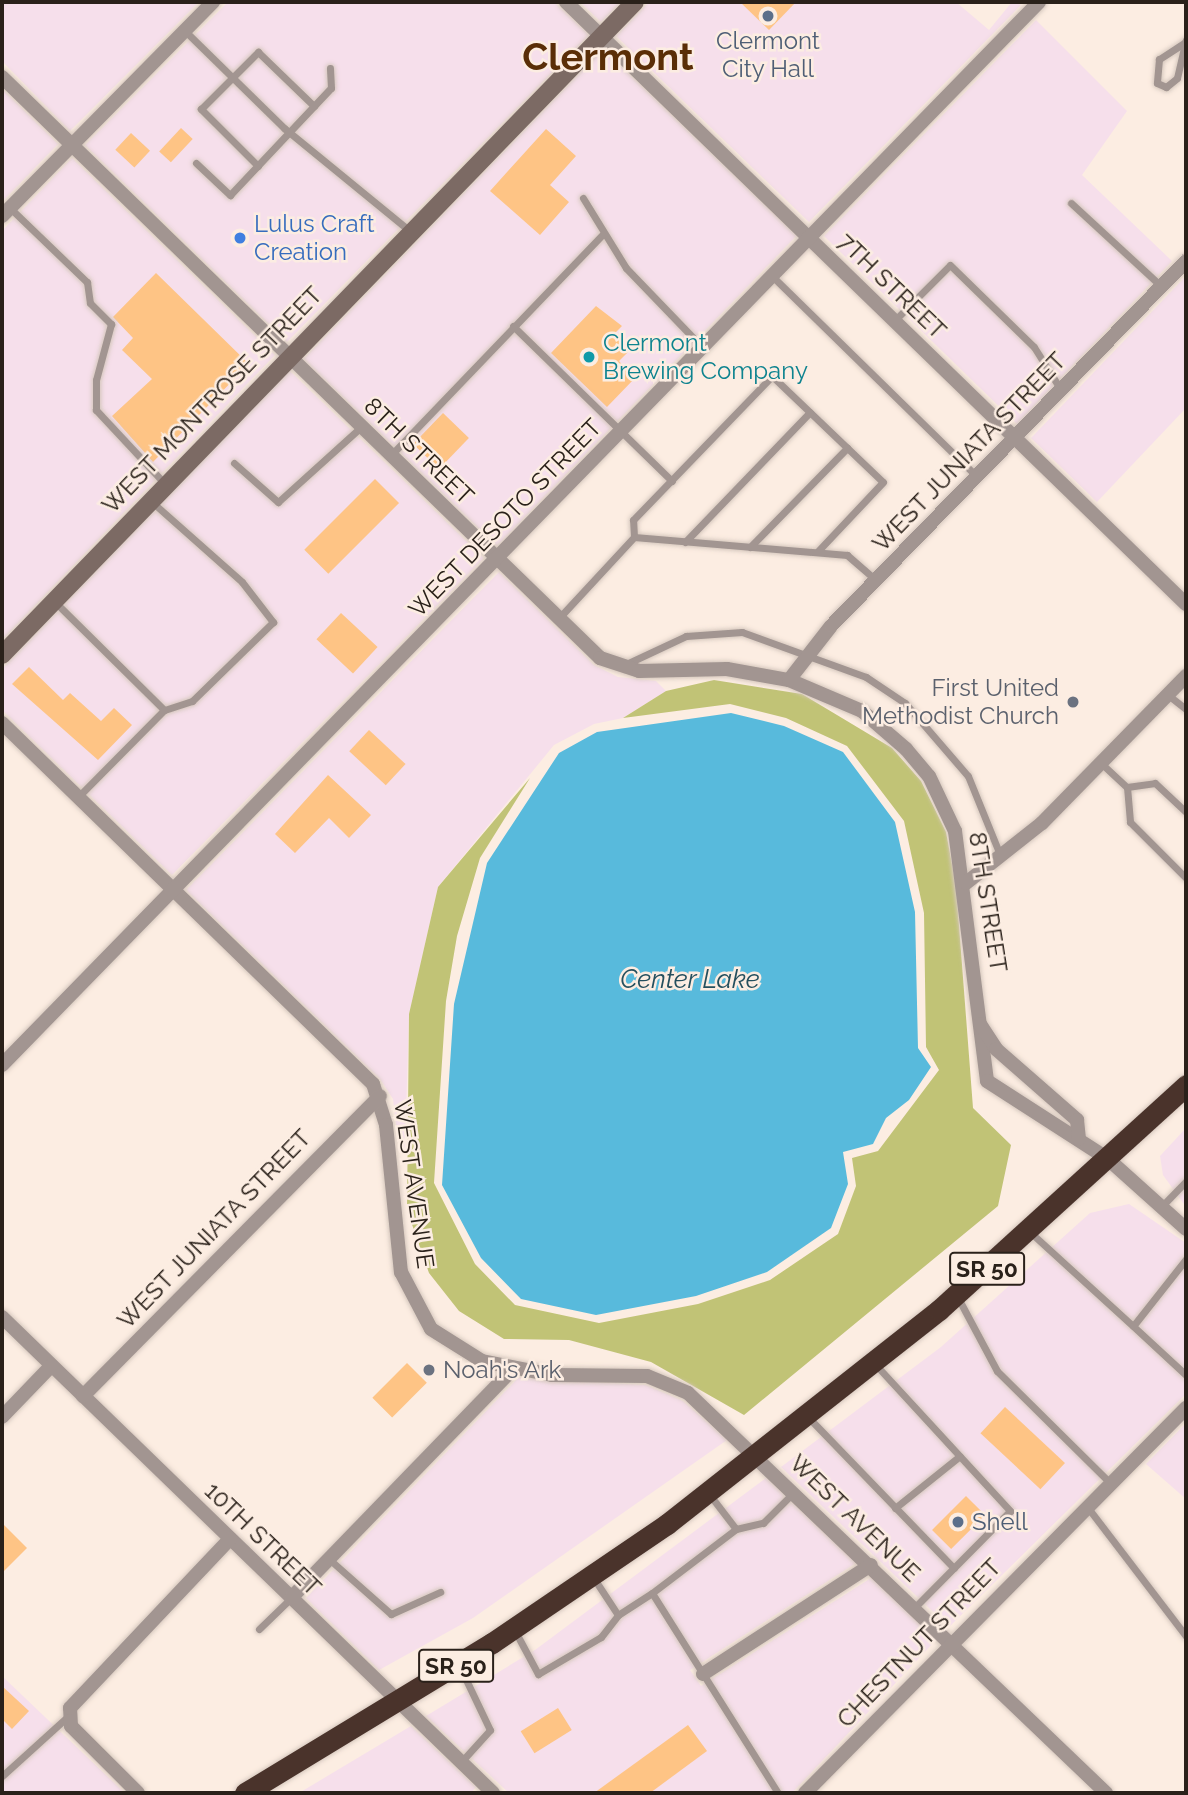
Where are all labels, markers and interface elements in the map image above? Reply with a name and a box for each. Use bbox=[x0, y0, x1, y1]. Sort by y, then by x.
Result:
marker: Clermont City Hall bbox=[760, 8, 776, 24]
place label: Clermont City Hall bbox=[716, 27, 820, 83]
district label: Clermont bbox=[522, 34, 694, 80]
place label: Lulus Craft Creation bbox=[254, 210, 374, 266]
street label: 7TH STREET bbox=[832, 227, 952, 345]
marker: Lulus Craft Creation bbox=[232, 230, 248, 246]
street label: WEST MONTROSE STREET bbox=[96, 280, 328, 520]
place label: Clermont Brewing Company bbox=[603, 329, 808, 385]
street label: WEST JUNIATA STREET bbox=[866, 346, 1072, 558]
marker: Clermont Brewing Company bbox=[581, 349, 597, 365]
street label: 8TH STREET bbox=[358, 392, 480, 510]
street label: WEST DESOTO STREET bbox=[402, 413, 608, 623]
place label: First United Methodist Church bbox=[862, 674, 1059, 730]
marker: First United Methodist Church bbox=[1065, 694, 1081, 710]
street label: 8TH STREET bbox=[963, 830, 1013, 974]
water label: Center Lake bbox=[620, 964, 760, 996]
street label: WEST AVENUE bbox=[388, 1097, 440, 1271]
street label: WEST JUNIATA STREET bbox=[111, 1123, 317, 1335]
road number: SR 50 bbox=[948, 1250, 1026, 1288]
place label: Noah's Ark bbox=[443, 1356, 562, 1384]
marker: Noah's Ark bbox=[421, 1362, 437, 1378]
street label: WEST AVENUE bbox=[783, 1448, 927, 1588]
street label: 10TH STREET bbox=[199, 1476, 327, 1602]
place label: Shell bbox=[972, 1508, 1028, 1536]
marker: Shell bbox=[950, 1514, 966, 1530]
street label: CHESTNUT STREET bbox=[831, 1552, 1007, 1734]
road number: SR 50 bbox=[418, 1646, 494, 1686]

